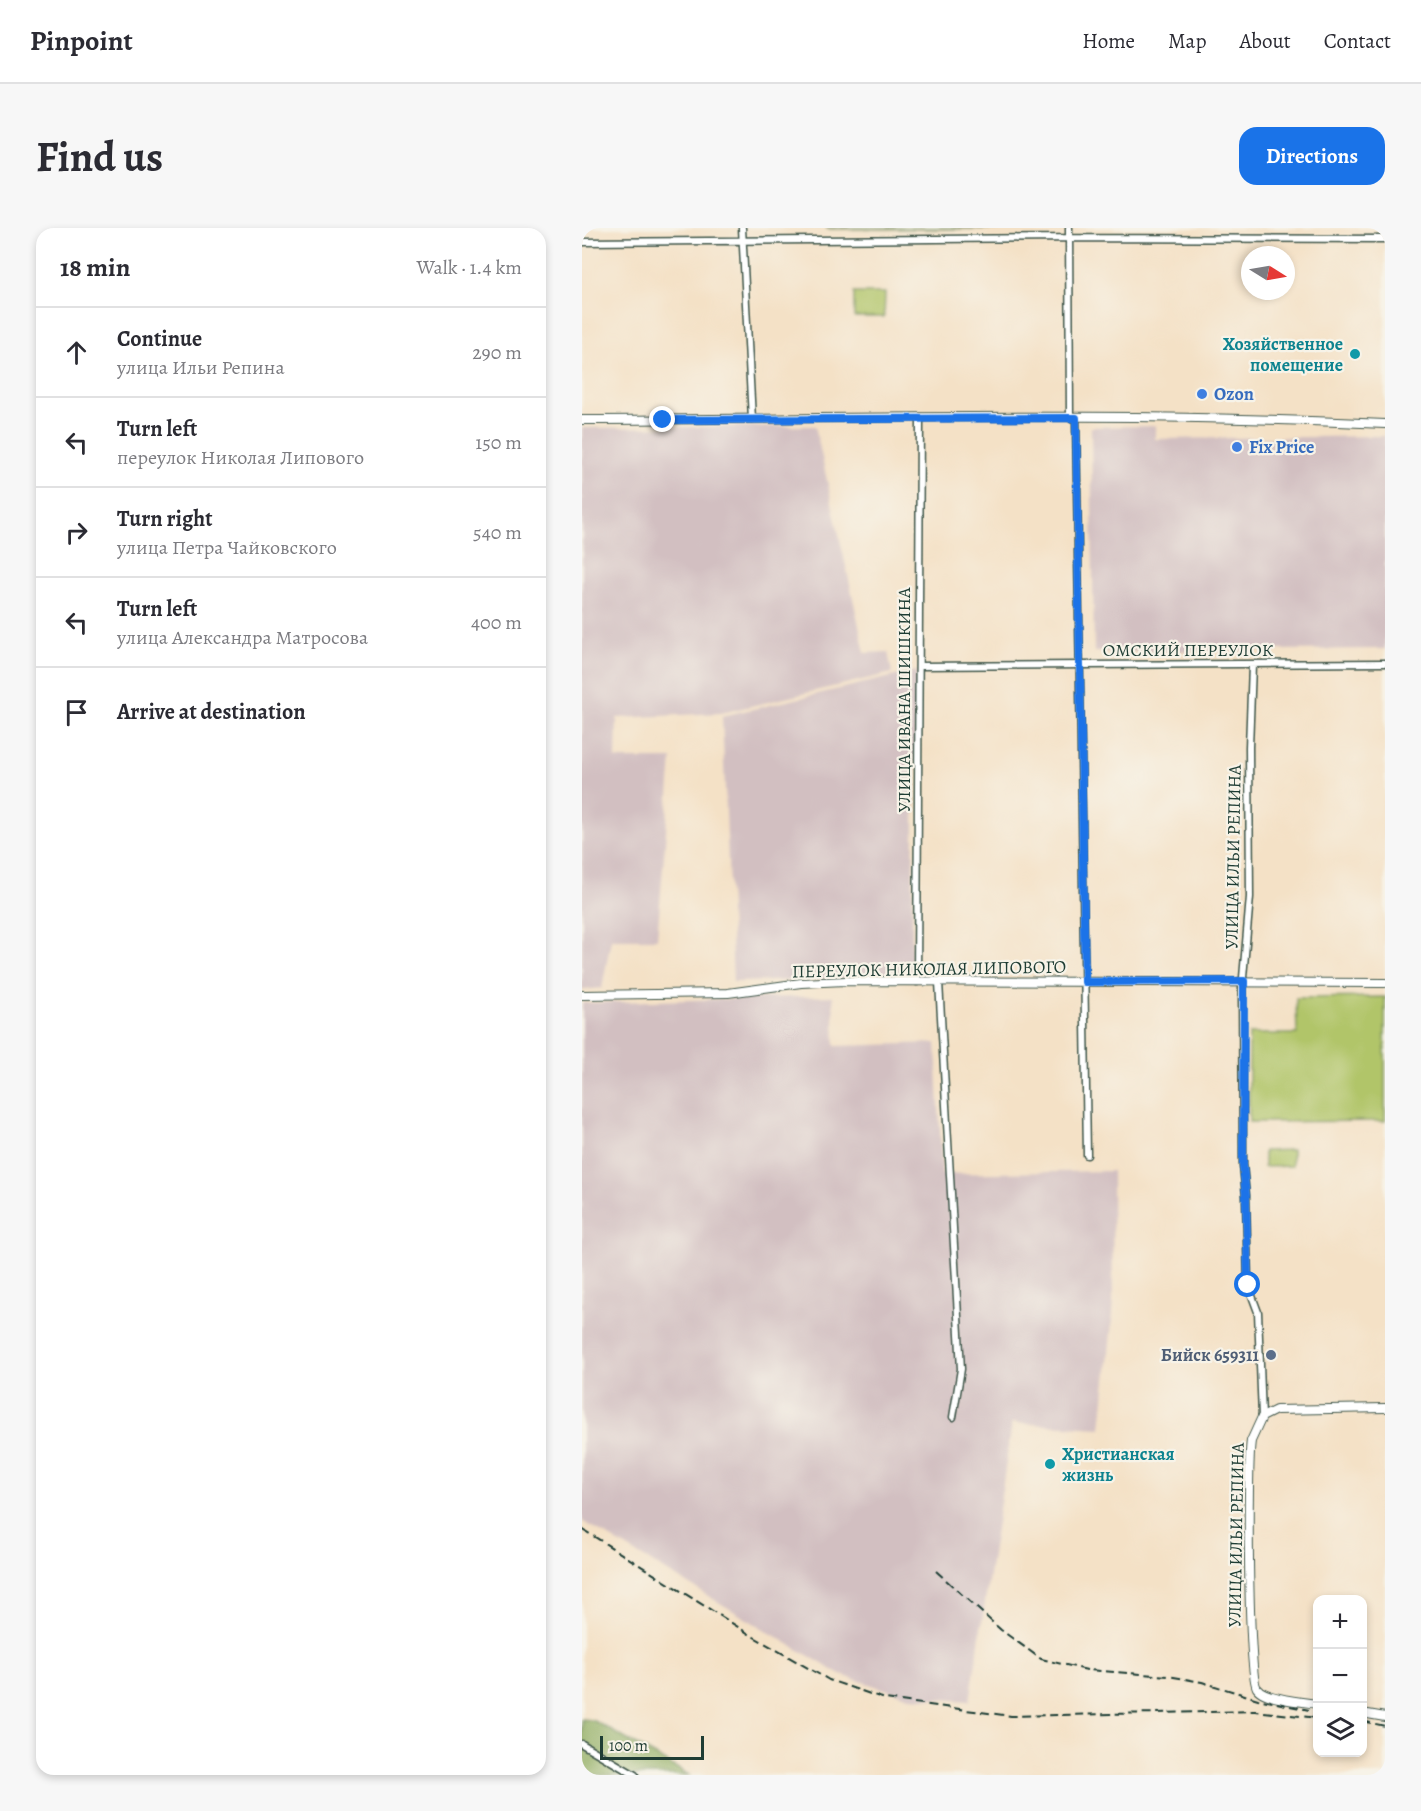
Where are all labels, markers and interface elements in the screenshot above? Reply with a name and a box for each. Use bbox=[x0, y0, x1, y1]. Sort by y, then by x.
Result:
text: Pinpoint bbox=[30, 22, 133, 60]
text: Home bbox=[1082, 27, 1135, 55]
text: Map bbox=[1168, 27, 1206, 55]
text: About bbox=[1239, 27, 1291, 55]
text: Contact bbox=[1324, 27, 1391, 55]
button: Directions bbox=[1239, 127, 1385, 185]
text: Find us bbox=[36, 128, 163, 185]
north arrow bbox=[1241, 246, 1295, 300]
text: 18 min bbox=[60, 250, 130, 285]
text: Walk · 1.4 km bbox=[416, 254, 522, 281]
text: Continue bbox=[117, 324, 202, 354]
place label: Хозяйственное помещение bbox=[1223, 332, 1343, 377]
icon: ahead bbox=[60, 336, 93, 369]
text: 290 m bbox=[472, 339, 522, 366]
marker: Хозяйственное помещение bbox=[1348, 347, 1362, 361]
text: улица Ильи Репина bbox=[117, 354, 285, 381]
place label: Ozon bbox=[1214, 382, 1254, 406]
marker: Ozon bbox=[1195, 387, 1209, 401]
route end bbox=[649, 406, 675, 432]
text: Turn left bbox=[117, 414, 197, 444]
icon: left bbox=[60, 426, 93, 459]
text: 150 m bbox=[475, 429, 522, 456]
place label: Fix Price bbox=[1249, 435, 1314, 459]
marker: Fix Price bbox=[1230, 440, 1244, 454]
text: переулок Николая Липового bbox=[117, 444, 364, 471]
text: Turn right bbox=[117, 504, 213, 534]
icon: right bbox=[60, 516, 93, 549]
text: 540 m bbox=[473, 519, 522, 546]
text: улица Петра Чайковского bbox=[117, 534, 337, 561]
street label: УЛИЦА ИВАНА ШИШКИНА bbox=[892, 587, 916, 812]
text: Turn left bbox=[117, 594, 197, 624]
icon: left bbox=[60, 606, 93, 639]
text: 400 m bbox=[471, 609, 522, 636]
text: улица Александра Матросова bbox=[117, 624, 368, 651]
street label: ОМСКИЙ ПЕРЕУЛОК bbox=[1103, 638, 1274, 662]
icon: arrive bbox=[60, 696, 93, 729]
text: Arrive at destination bbox=[117, 697, 306, 727]
street label: УЛИЦА ИЛЬИ РЕПИНА bbox=[1219, 764, 1247, 950]
street label: ПЕРЕУЛОК НИКОЛАЯ ЛИПОВОГО bbox=[792, 955, 1066, 983]
route start bbox=[1234, 1271, 1260, 1297]
place label: Бийск 659311 bbox=[1161, 1343, 1260, 1367]
marker: Бийск 659311 bbox=[1264, 1348, 1278, 1362]
place label: Христианская жизнь bbox=[1062, 1442, 1175, 1487]
street label: УЛИЦА ИЛЬИ РЕПИНА bbox=[1222, 1442, 1250, 1628]
marker: Христианская жизнь bbox=[1043, 1457, 1057, 1471]
map controls bbox=[1313, 1595, 1367, 1757]
button: + bbox=[1313, 1595, 1367, 1649]
button: − bbox=[1313, 1649, 1367, 1703]
button: layers bbox=[1313, 1703, 1367, 1757]
scale bar bbox=[600, 1733, 704, 1760]
text: 100 m bbox=[609, 1735, 648, 1757]

